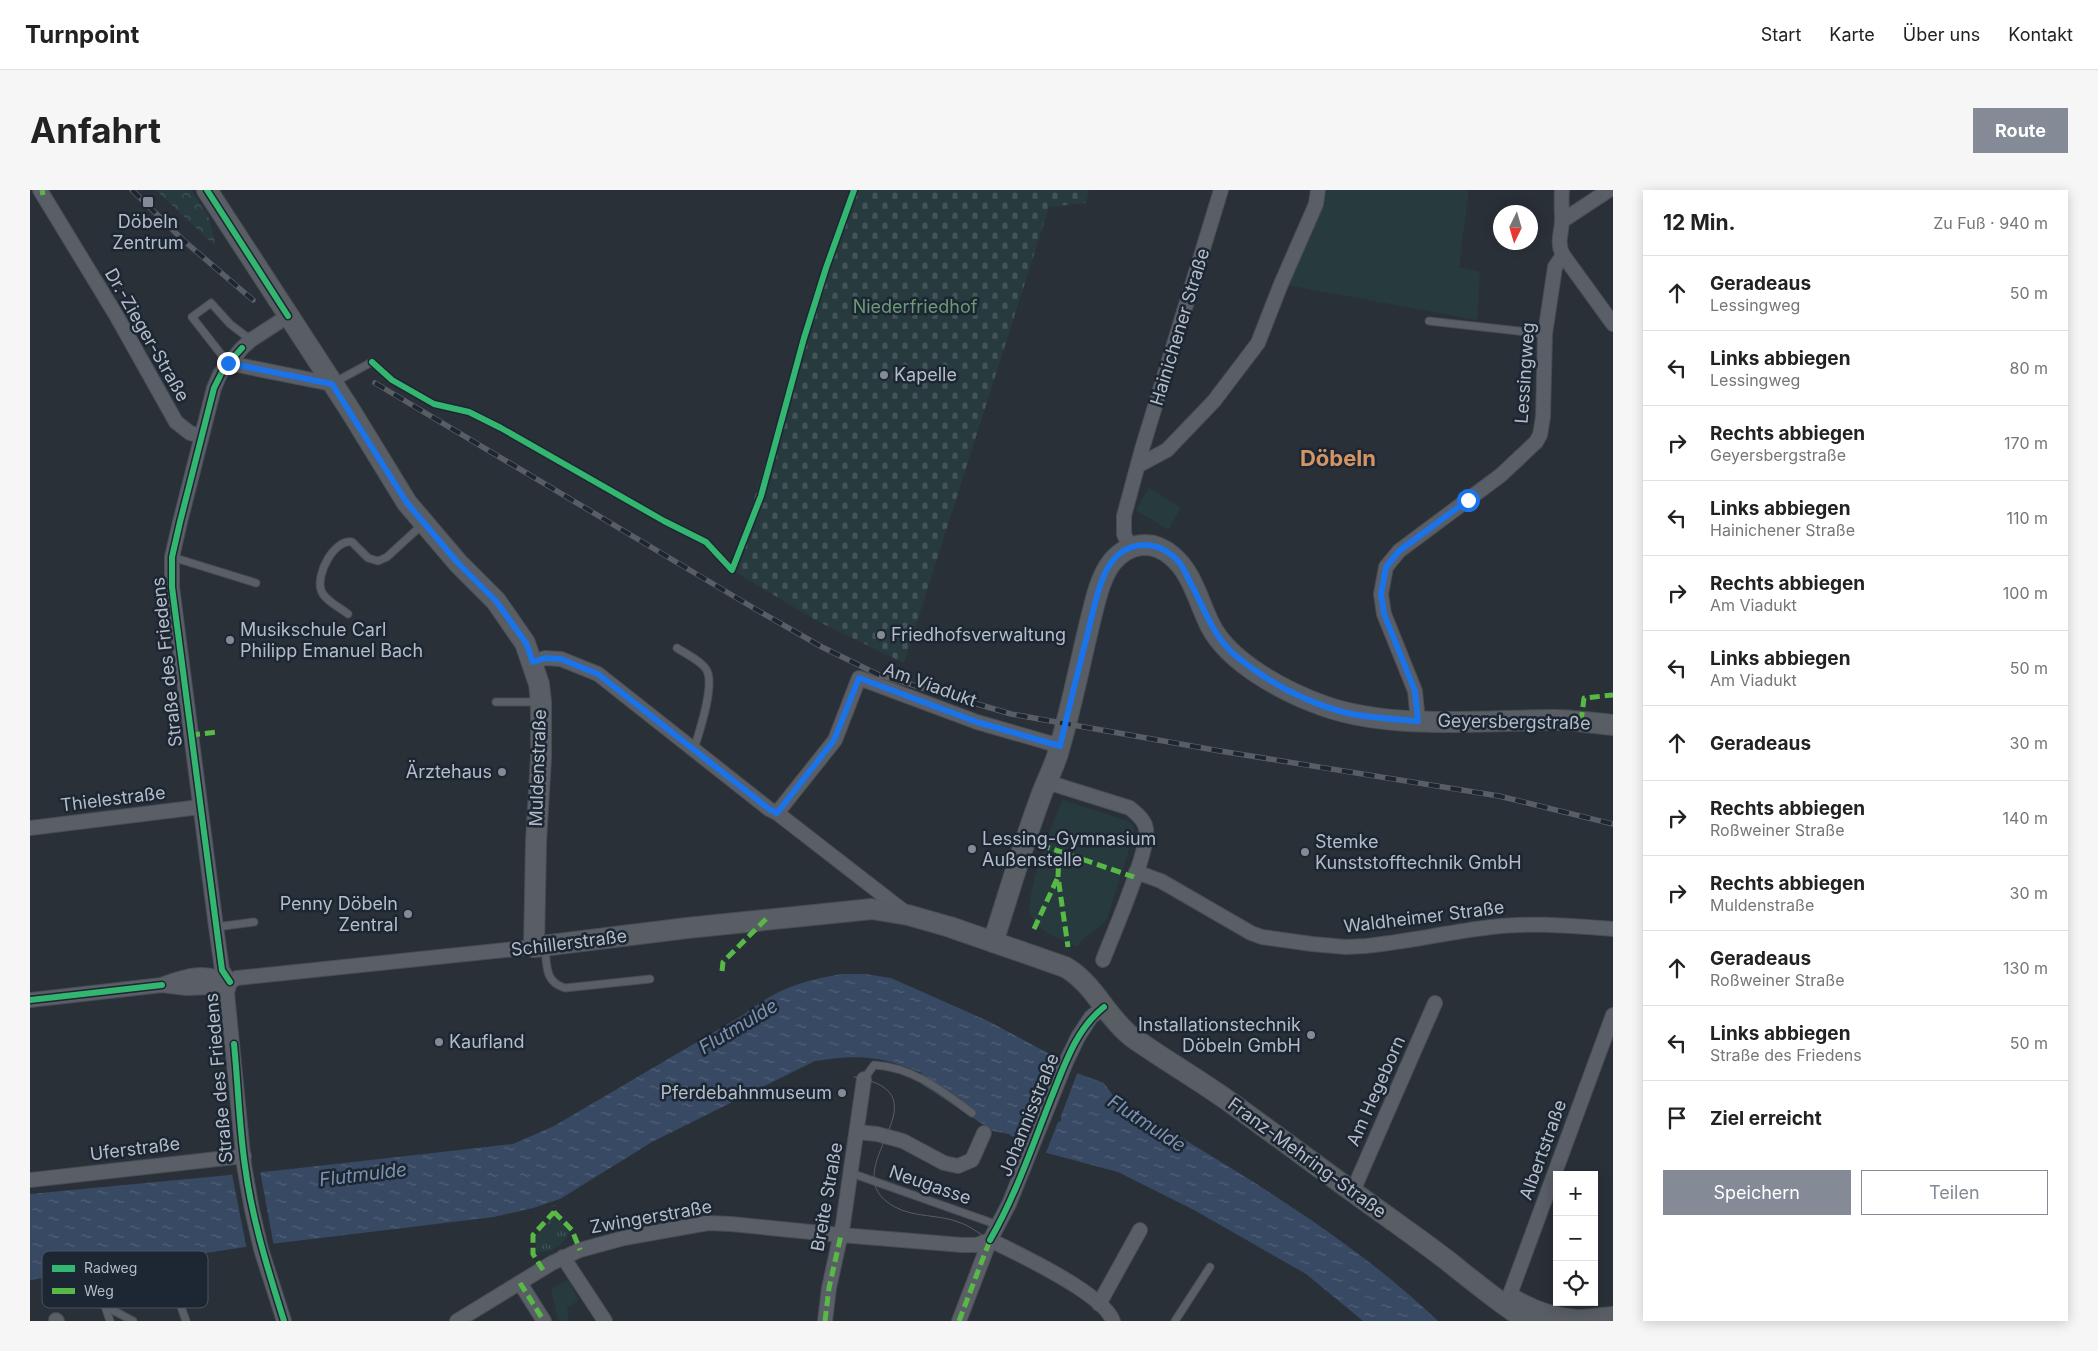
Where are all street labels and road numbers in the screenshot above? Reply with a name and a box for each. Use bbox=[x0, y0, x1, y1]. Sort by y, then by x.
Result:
street label: Hainichener Straße bbox=[1146, 246, 1213, 408]
street label: Dr.-Zieger-Straße bbox=[101, 265, 194, 405]
street label: Lessingweg bbox=[1510, 322, 1539, 424]
street label: Straße des Friedens bbox=[147, 576, 186, 748]
street label: Am Viadukt bbox=[881, 658, 980, 711]
street label: Muldenstraße bbox=[525, 709, 550, 827]
street label: Geyersbergstraße bbox=[1437, 710, 1591, 733]
street label: Thielestraße bbox=[59, 782, 167, 815]
street label: Waldheimer Straße bbox=[1342, 896, 1506, 937]
street label: Schillerstraße bbox=[510, 925, 628, 960]
street label: Straße des Friedens bbox=[201, 992, 236, 1164]
street label: Am Hegeborn bbox=[1342, 1033, 1409, 1149]
street label: Johannisstraße bbox=[994, 1050, 1063, 1179]
street label: Franz-Mehring-Straße bbox=[1224, 1093, 1391, 1222]
street label: Albertstraße bbox=[1515, 1097, 1570, 1203]
street label: Uferstraße bbox=[89, 1133, 181, 1164]
street label: Breite Straße bbox=[807, 1141, 846, 1253]
street label: Neugasse bbox=[886, 1161, 974, 1208]
street label: Zwingerstraße bbox=[588, 1195, 713, 1238]

